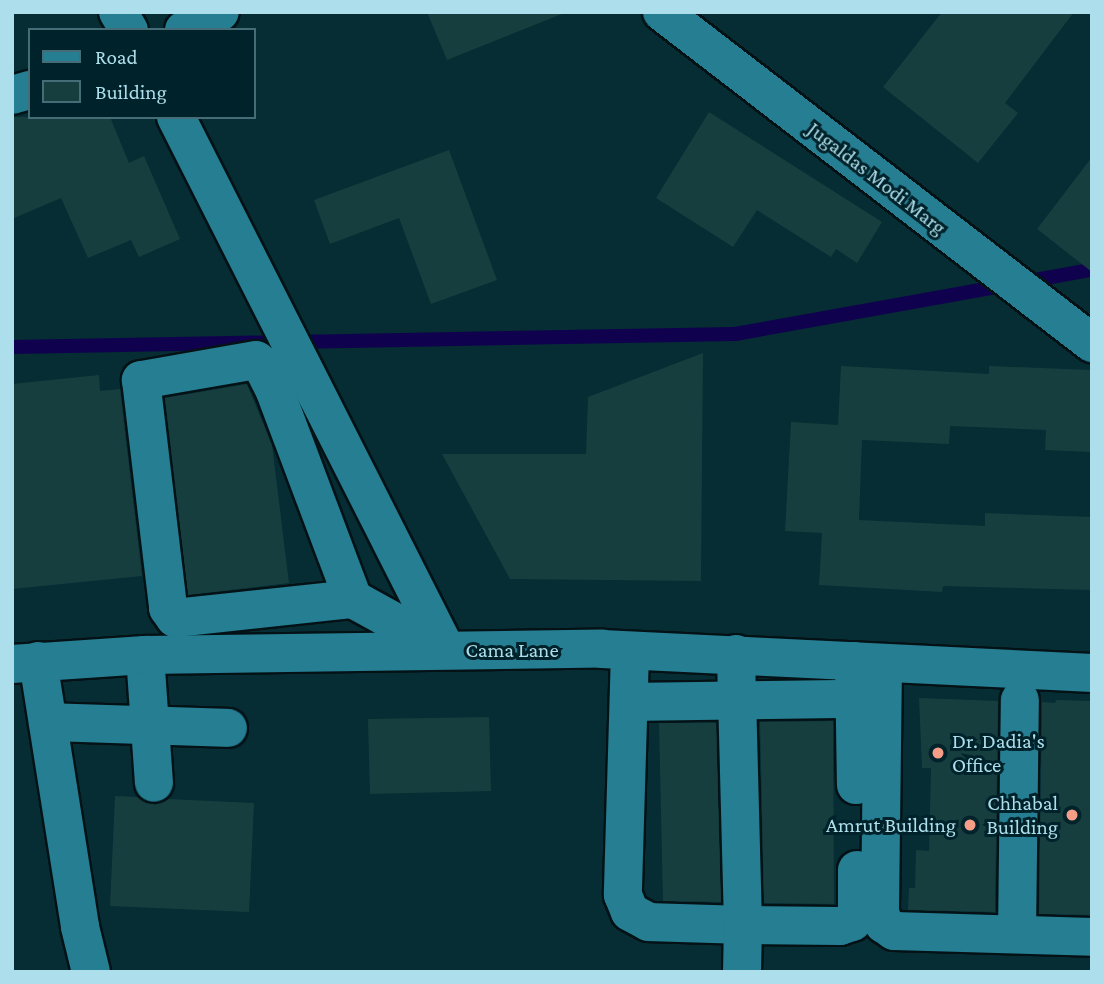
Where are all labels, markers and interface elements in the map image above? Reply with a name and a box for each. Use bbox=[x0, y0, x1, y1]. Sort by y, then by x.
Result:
legend bbox=[28, 28, 256, 119]
text: Road bbox=[95, 45, 138, 69]
text: Building bbox=[95, 80, 167, 104]
street label: Jugaldas Modi Marg bbox=[803, 116, 951, 240]
street label: Cama Lane bbox=[465, 637, 559, 663]
place label: Dr. Dadia's Office bbox=[952, 728, 1045, 778]
marker: Dr. Dadia's Office bbox=[930, 745, 946, 761]
place label: Chhabal Building bbox=[986, 790, 1058, 840]
marker: Chhabal Building bbox=[1064, 807, 1080, 823]
place label: Amrut Building bbox=[826, 812, 956, 838]
marker: Amrut Building bbox=[962, 817, 978, 833]

